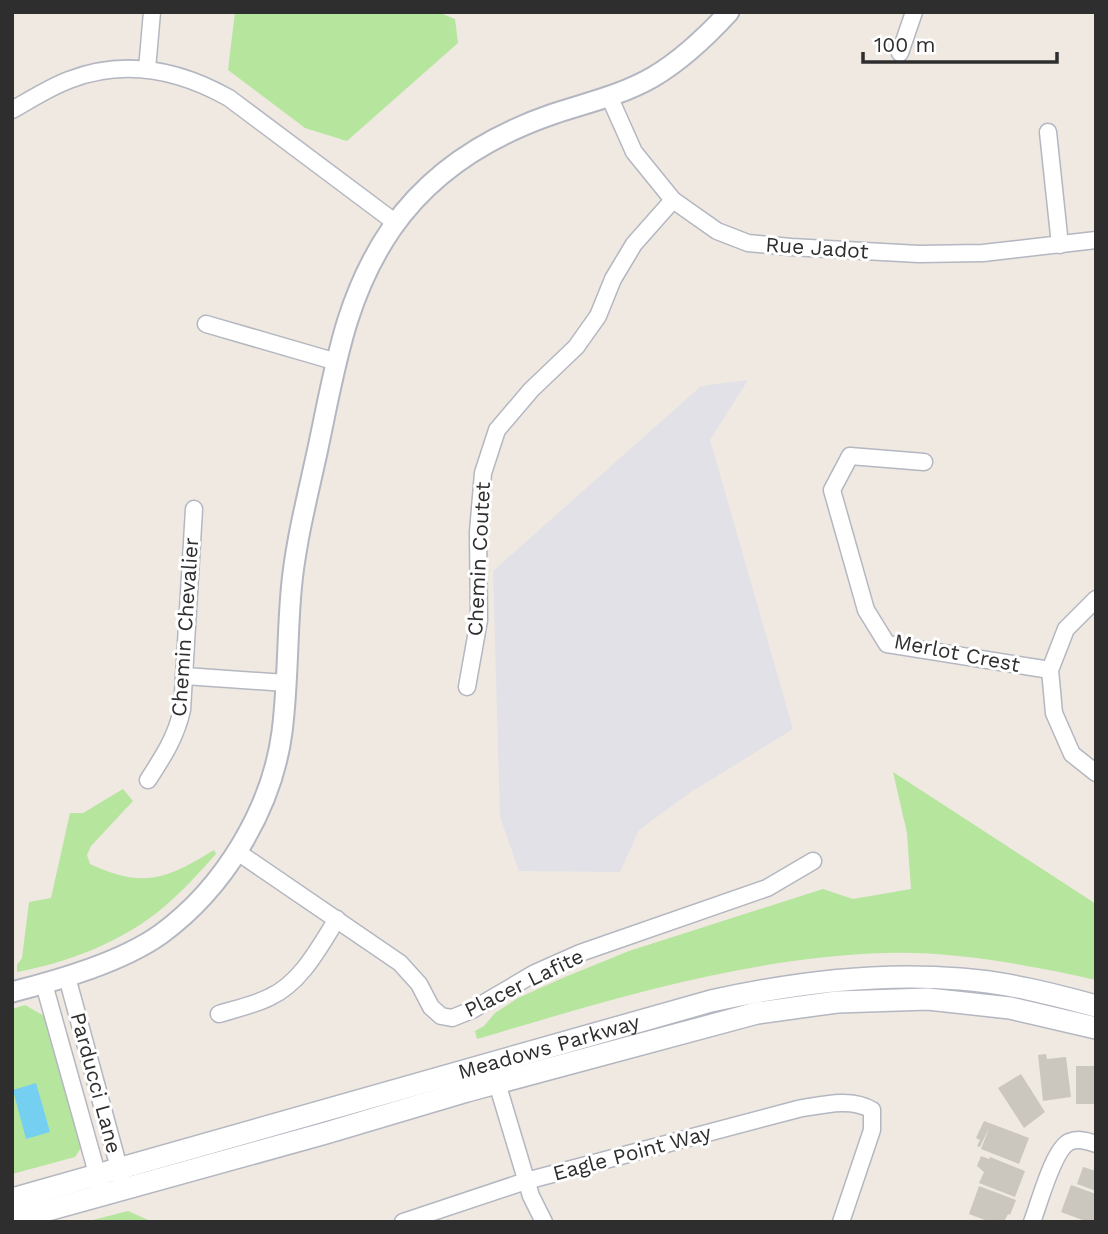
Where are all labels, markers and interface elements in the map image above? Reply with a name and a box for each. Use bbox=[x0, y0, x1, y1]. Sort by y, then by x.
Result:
scale bar bbox=[863, 21, 1057, 65]
text: 100 m bbox=[874, 32, 936, 57]
street label: Rue Jadot bbox=[765, 231, 870, 264]
street label: Chemin Coutet bbox=[462, 481, 495, 637]
street label: Chemin Chevalier bbox=[166, 536, 203, 717]
street label: Merlot Crest bbox=[892, 628, 1022, 677]
street label: Placer Lafite bbox=[460, 943, 587, 1022]
street label: Meadows Parkway bbox=[455, 1009, 642, 1084]
street label: Parducci Lane bbox=[66, 1010, 127, 1156]
street label: Eagle Point Way bbox=[550, 1119, 714, 1186]

